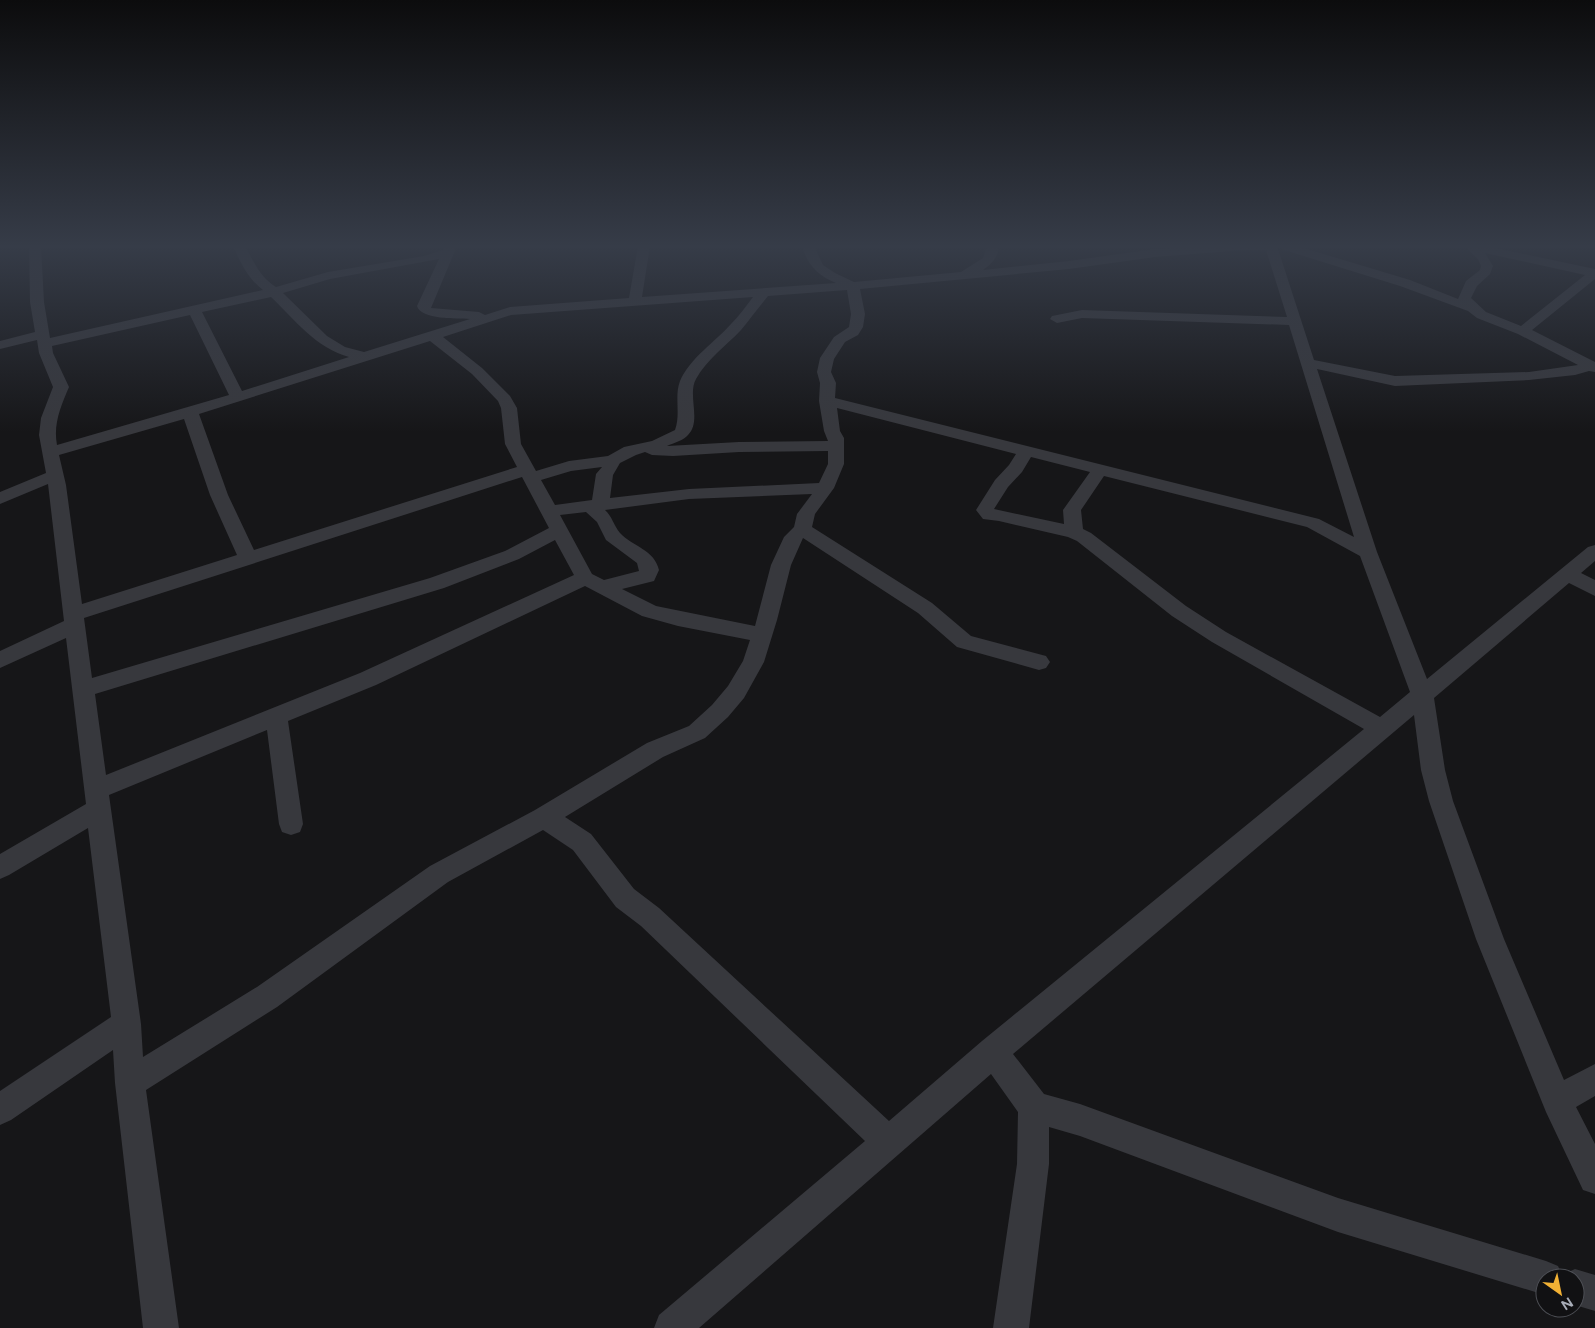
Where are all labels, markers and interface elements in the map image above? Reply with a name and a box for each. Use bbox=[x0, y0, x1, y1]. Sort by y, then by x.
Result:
north arrow bbox=[1535, 1268, 1585, 1318]
text: N bbox=[1558, 1293, 1576, 1314]

